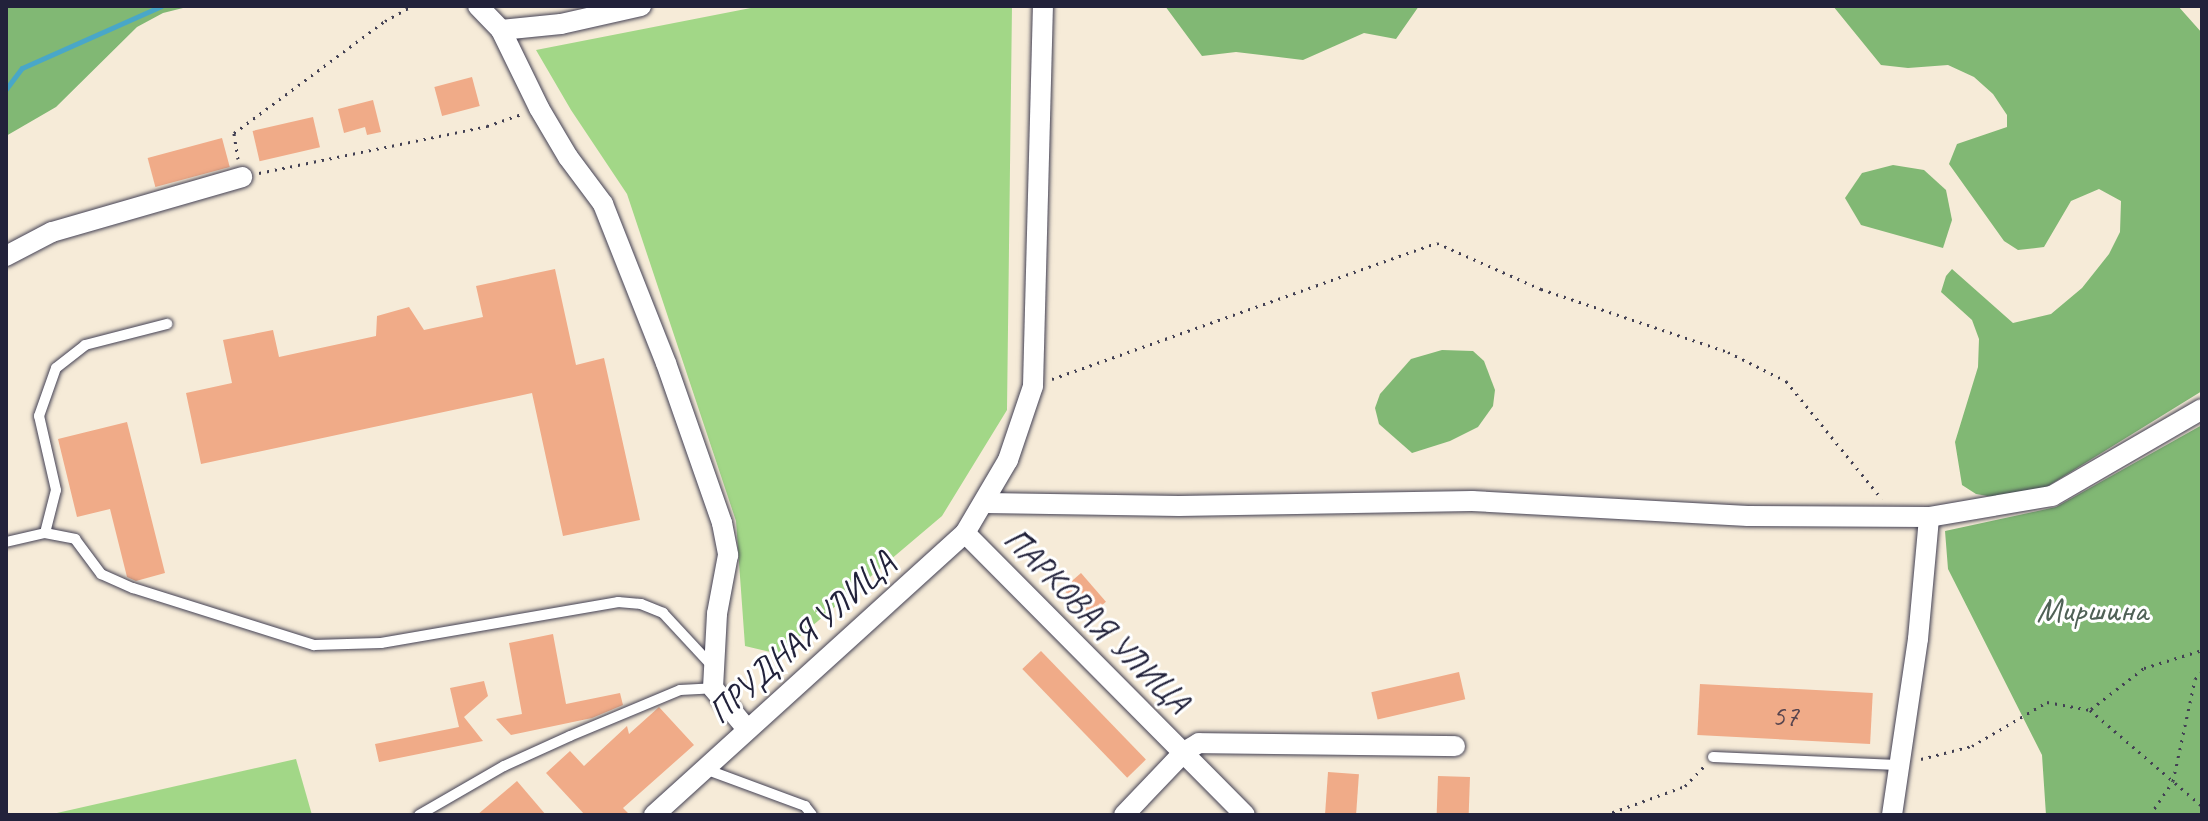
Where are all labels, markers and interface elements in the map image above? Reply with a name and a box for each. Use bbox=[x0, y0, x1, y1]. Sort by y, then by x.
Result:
street label: ПАРКОВАЯ УЛИЦА bbox=[995, 518, 1199, 722]
street label: ПРУДНАЯ УЛИЦА bbox=[698, 542, 904, 732]
park label: Миршина bbox=[2037, 590, 2147, 630]
house number: 57 bbox=[1772, 697, 1798, 733]

